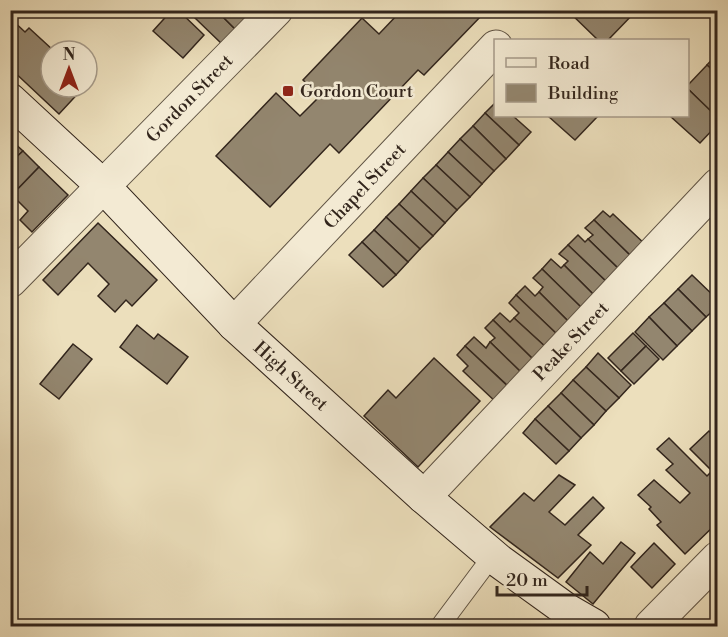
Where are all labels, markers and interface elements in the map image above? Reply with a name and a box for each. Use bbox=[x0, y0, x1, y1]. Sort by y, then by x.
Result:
north arrow bbox=[39, 39, 99, 99]
legend bbox=[494, 39, 689, 117]
text: N bbox=[63, 45, 76, 65]
street label: Gordon Street bbox=[141, 49, 238, 147]
text: Road bbox=[548, 52, 591, 75]
place label: Gordon Court bbox=[300, 80, 414, 103]
text: Building bbox=[547, 82, 619, 105]
marker: Gordon Court bbox=[281, 84, 295, 98]
street label: Chapel Street bbox=[319, 138, 411, 234]
street label: Peake Street bbox=[528, 296, 614, 386]
street label: High Street bbox=[249, 336, 334, 416]
scale bar bbox=[497, 559, 587, 597]
text: 20 m bbox=[506, 569, 548, 592]

